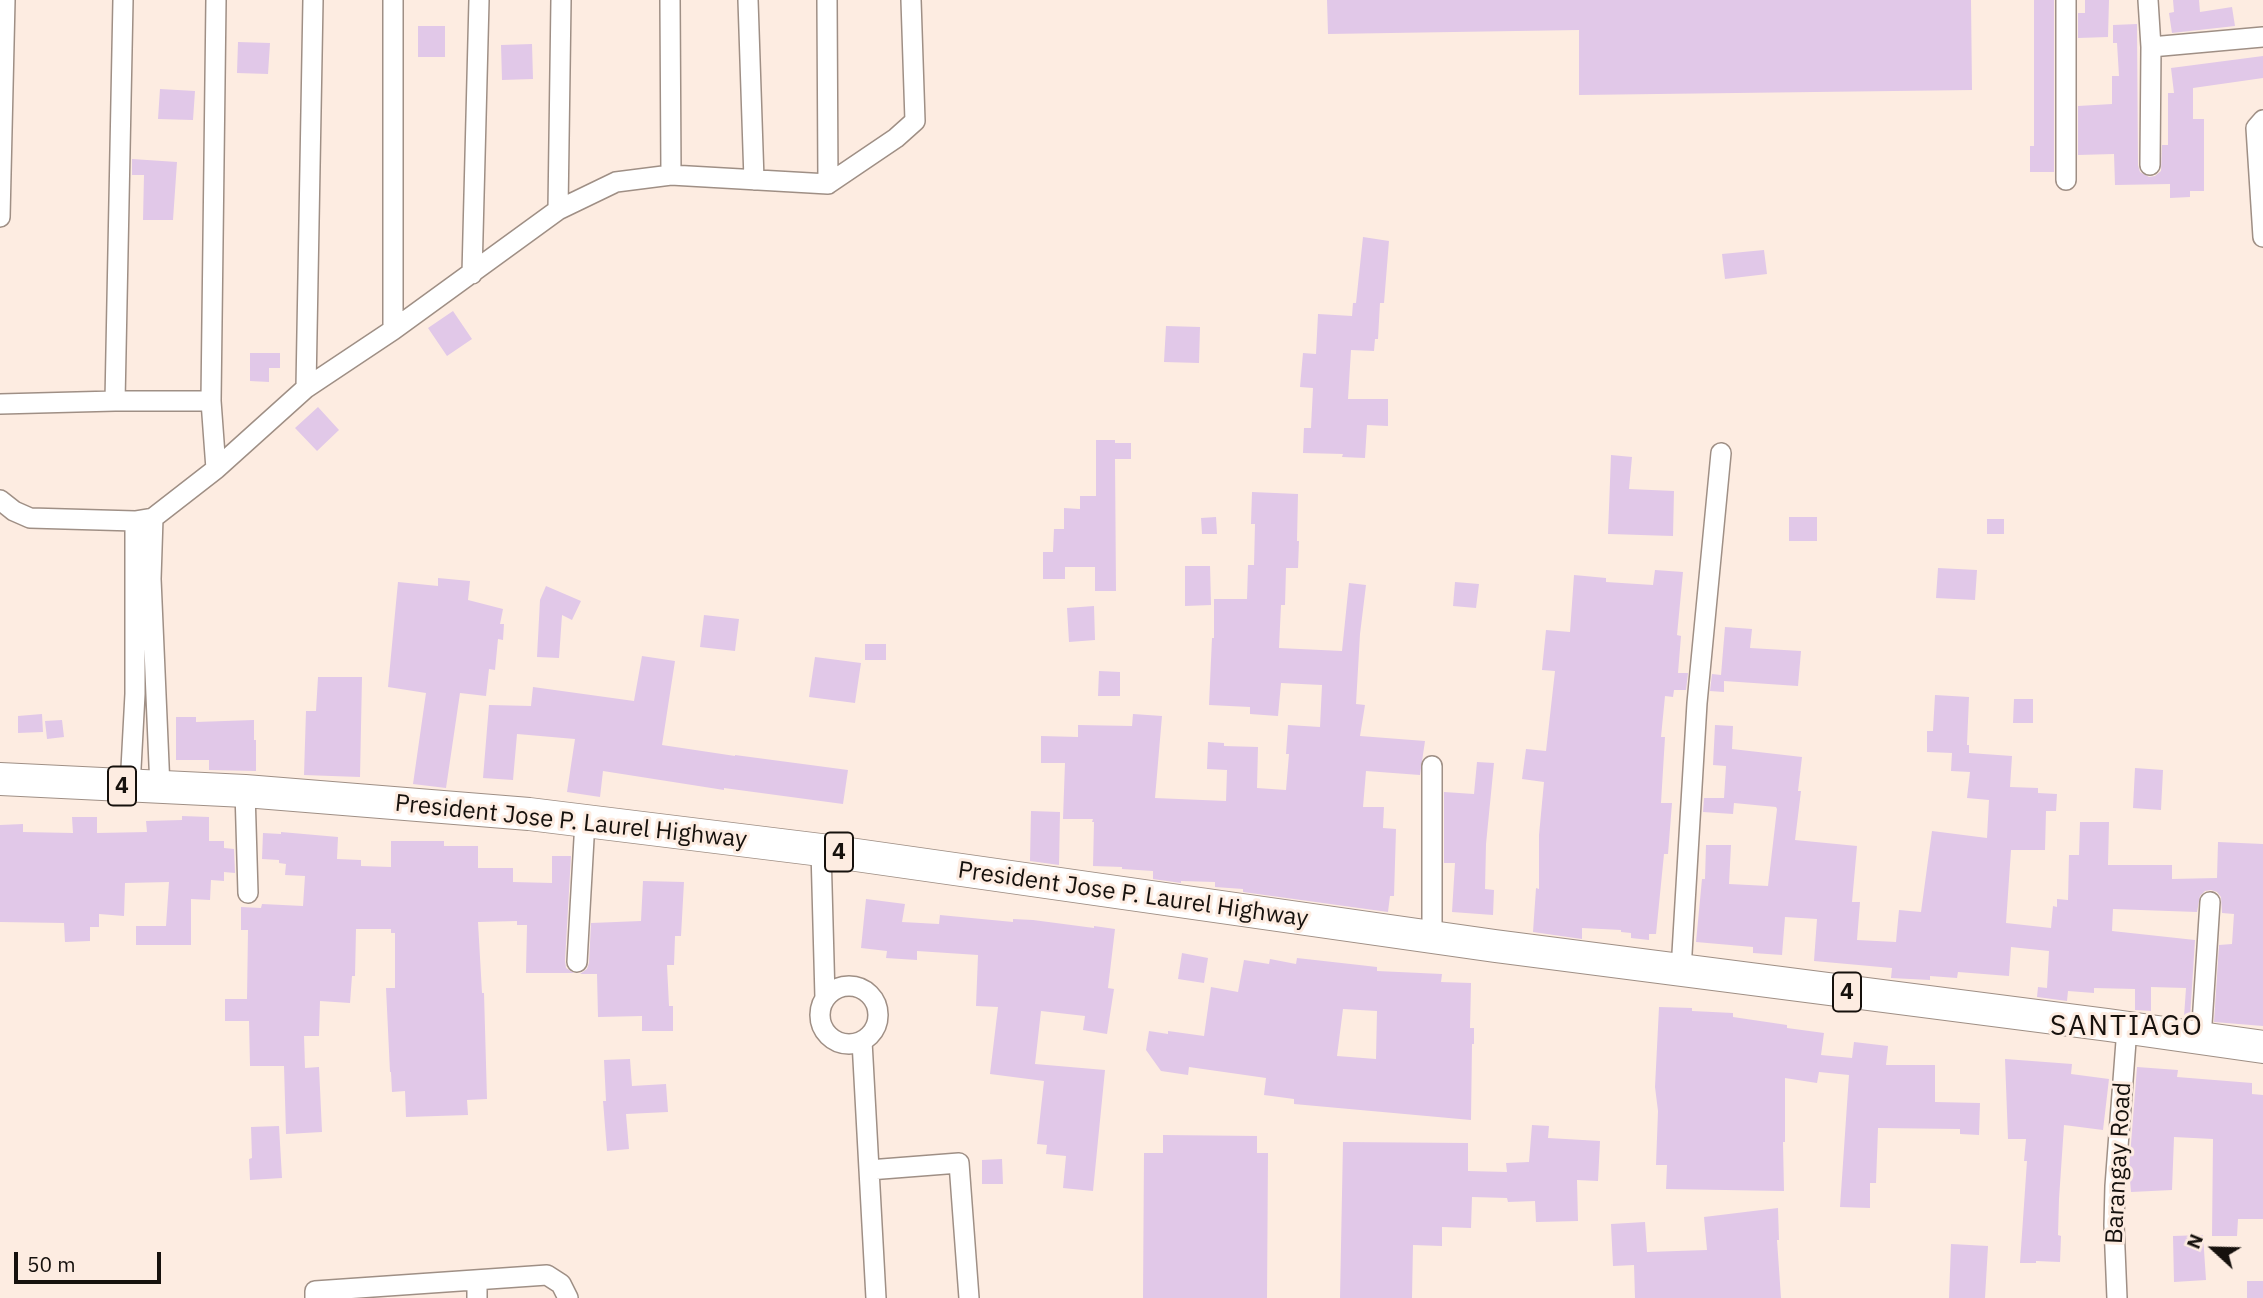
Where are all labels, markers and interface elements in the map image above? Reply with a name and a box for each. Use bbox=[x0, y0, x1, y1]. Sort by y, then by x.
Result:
road number: 4 bbox=[108, 766, 136, 806]
street label: President Jose P. Laurel Highway bbox=[394, 789, 748, 855]
road number: 4 bbox=[825, 832, 853, 872]
street label: President Jose P. Laurel Highway bbox=[956, 856, 1310, 934]
road number: 4 bbox=[1833, 973, 1861, 1012]
district label: SANTIAGO bbox=[2051, 1010, 2203, 1044]
street label: Barangay Road bbox=[2100, 1081, 2138, 1245]
north arrow bbox=[2179, 1214, 2249, 1284]
text: N bbox=[2181, 1230, 2208, 1252]
scale bar bbox=[18, 1238, 164, 1282]
text: 50 m bbox=[27, 1250, 76, 1278]

